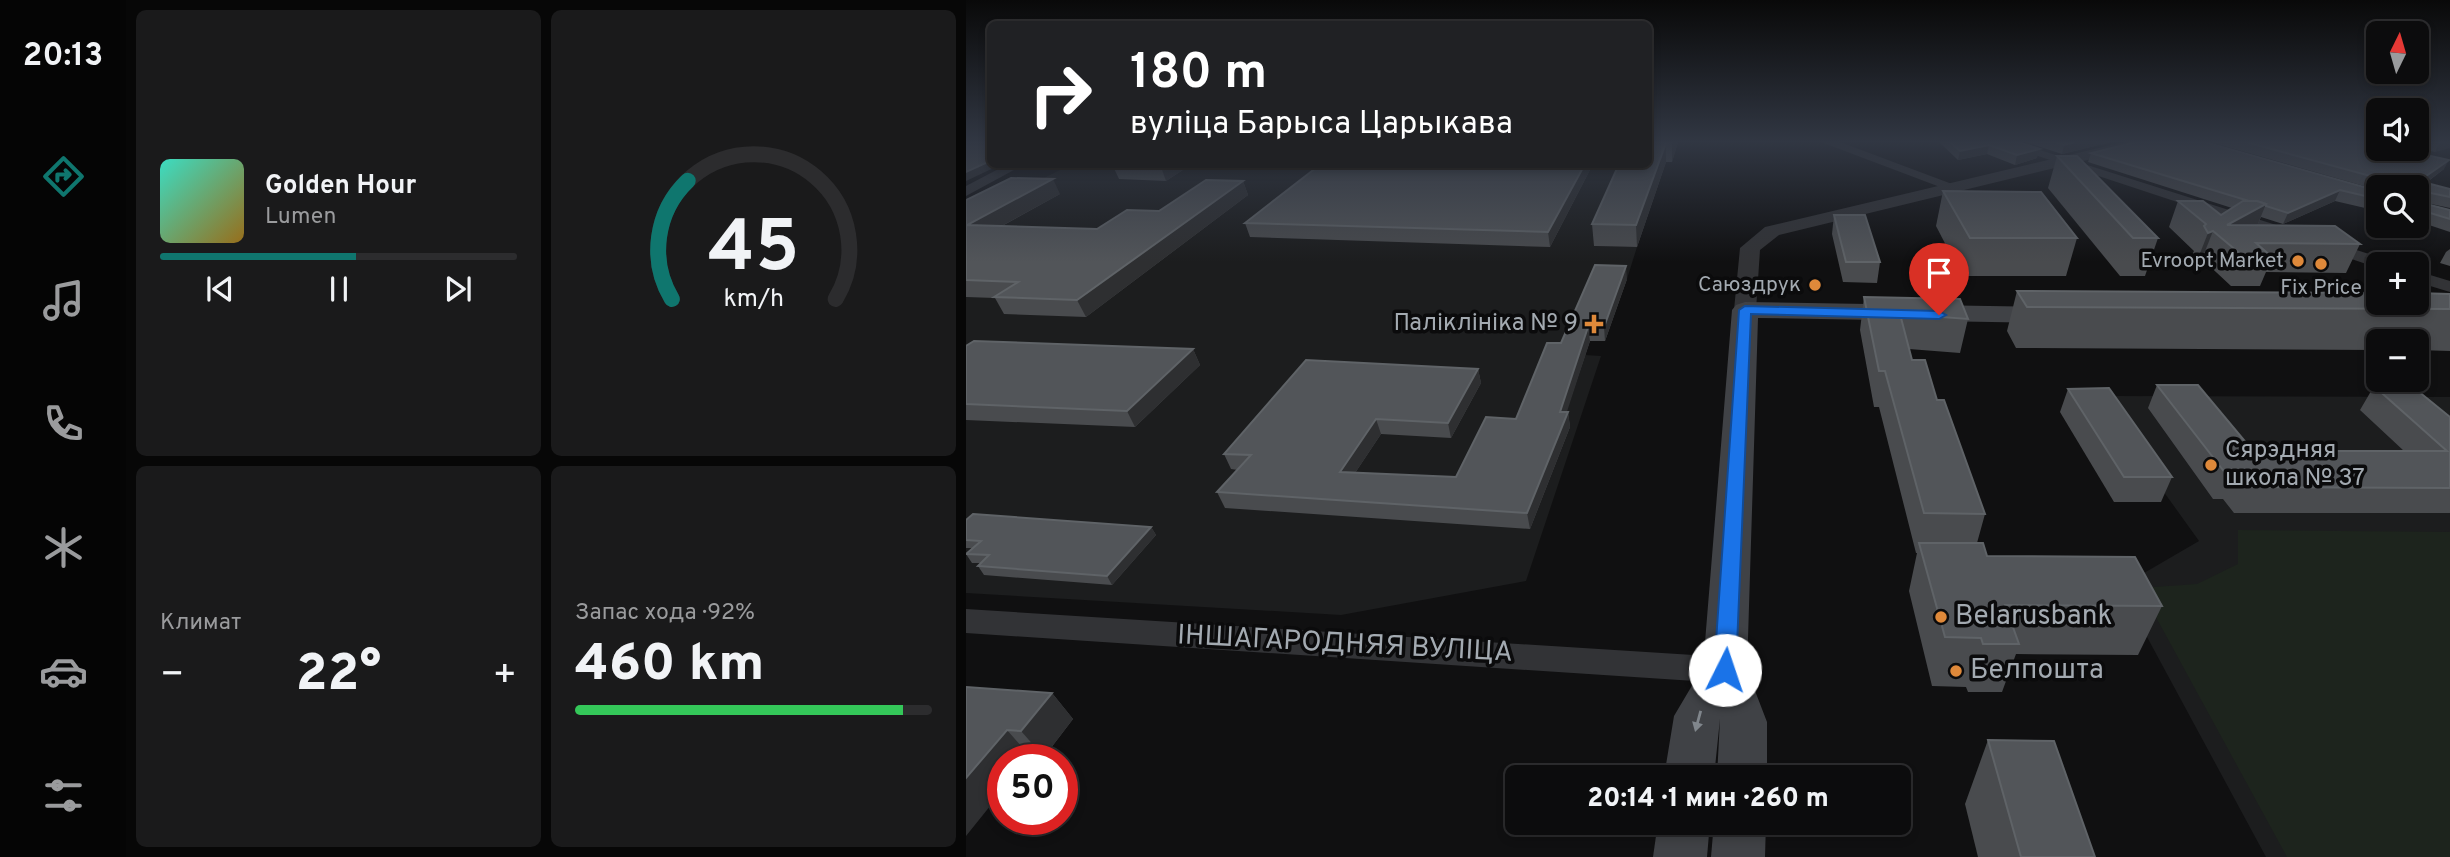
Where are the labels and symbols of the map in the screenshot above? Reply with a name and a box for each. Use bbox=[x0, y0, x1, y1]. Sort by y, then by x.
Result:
north arrow bbox=[2366, 21, 2429, 84]
pin bbox=[1909, 243, 1969, 315]
place label: Evroopt Market bbox=[2141, 248, 2284, 275]
marker: Evroopt Market bbox=[2290, 253, 2306, 269]
marker: Fix Price bbox=[2313, 256, 2329, 272]
place label: Саюздрук bbox=[1698, 272, 1801, 299]
place label: Fix Price bbox=[2280, 275, 2362, 302]
marker: Саюздрук bbox=[1807, 277, 1823, 293]
place label: Паліклініка № 9 bbox=[1393, 309, 1578, 339]
marker: Паліклініка № 9 bbox=[1584, 314, 1604, 334]
place label: Сярэдняя школа № 37 bbox=[2225, 436, 2365, 494]
marker: Сярэдняя школа № 37 bbox=[2203, 457, 2219, 473]
place label: Belarusbank bbox=[1955, 599, 2112, 635]
marker: Belarusbank bbox=[1933, 609, 1949, 625]
street label: ІНШАГАРОДНЯЯ ВУЛІЦА bbox=[1176, 618, 1514, 672]
position arrow bbox=[1688, 633, 1762, 707]
place label: Белпошта bbox=[1970, 653, 2104, 689]
marker: Белпошта bbox=[1948, 663, 1964, 679]
one-way arrow bbox=[1693, 710, 1703, 731]
speed limit sign: 50 bbox=[987, 744, 1078, 835]

